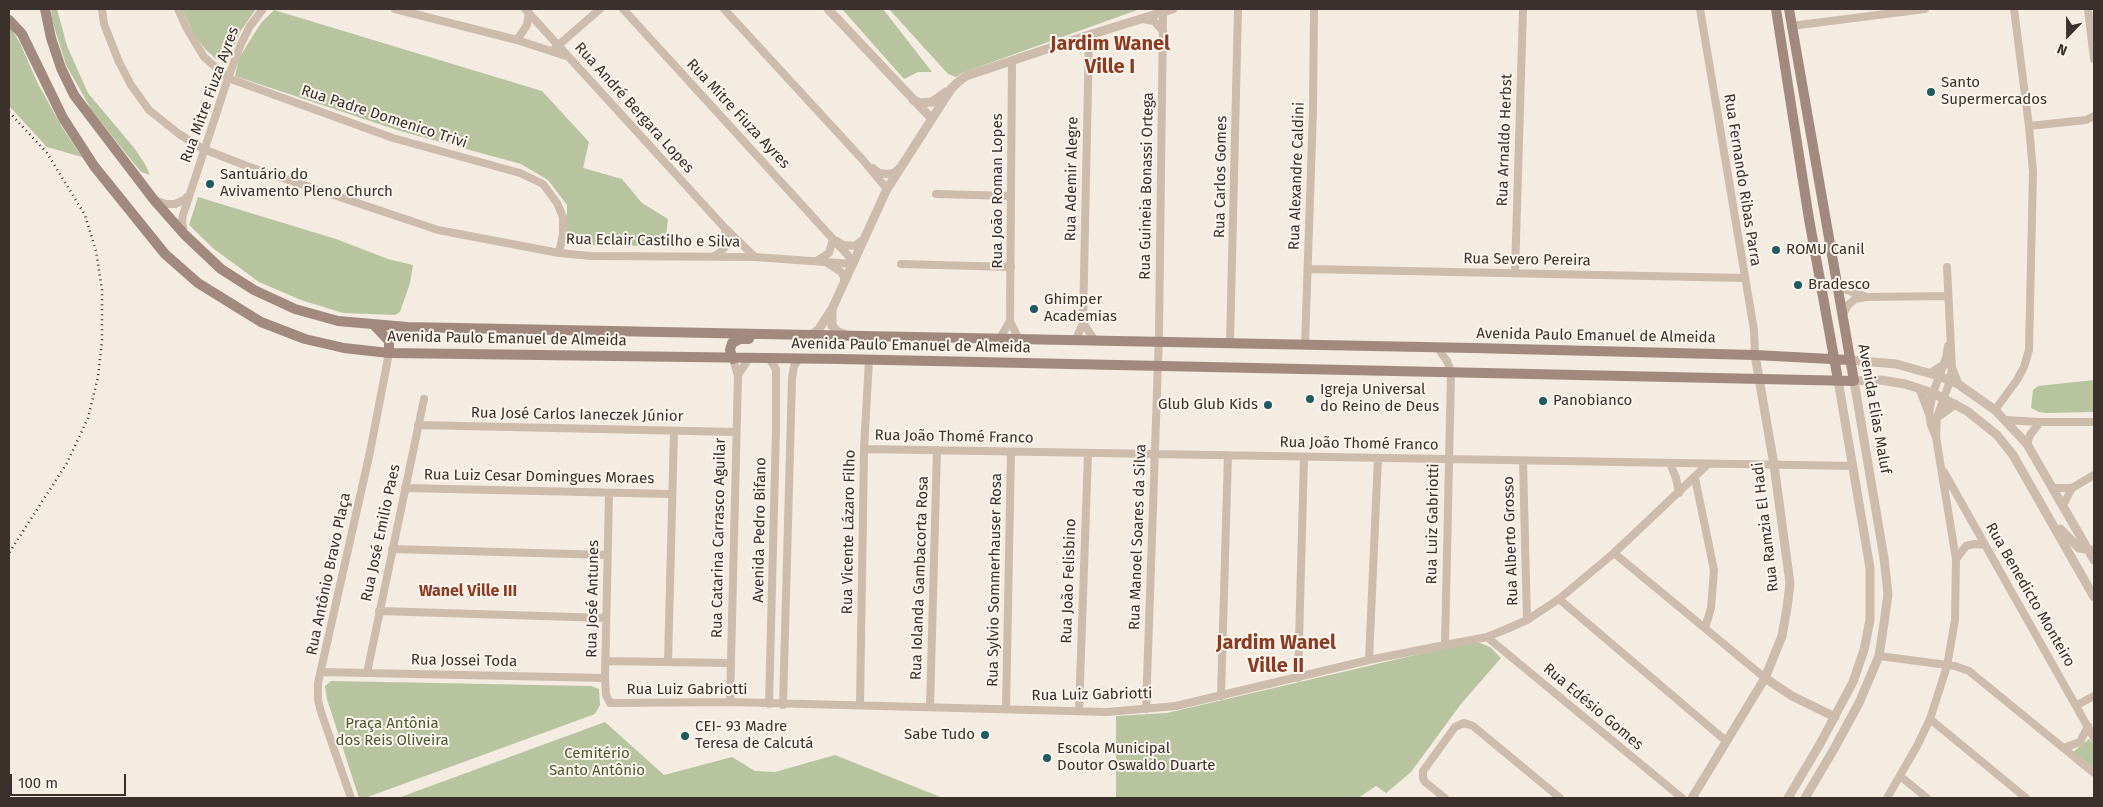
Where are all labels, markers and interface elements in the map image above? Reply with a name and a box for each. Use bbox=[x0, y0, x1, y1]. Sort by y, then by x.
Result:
north arrow bbox=[2043, 10, 2093, 60]
street label: Rua Mitre Fiuza Ayres bbox=[177, 24, 243, 166]
district label: Jardim Wanel Ville I bbox=[1050, 32, 1170, 79]
street label: Rua André Bergara Lopes bbox=[571, 39, 697, 177]
text: N bbox=[2055, 40, 2070, 59]
street label: Rua Mitre Fiuza Ayres bbox=[682, 55, 794, 173]
street label: Rua Arnaldo Herbst bbox=[1494, 73, 1516, 207]
place label: Santo Supermercados bbox=[1941, 74, 2047, 109]
street label: Rua Padre Domenico Trivi bbox=[299, 82, 469, 152]
marker: Santo Supermercados bbox=[1925, 86, 1937, 98]
street label: Rua Guineia Bonassi Ortega bbox=[1136, 92, 1158, 280]
street label: Rua Fernando Ribas Parra bbox=[1719, 92, 1765, 268]
street label: Rua Alexandre Caldini bbox=[1285, 102, 1309, 250]
street label: Rua João Roman Lopes bbox=[989, 113, 1007, 269]
street label: Rua Ademir Alegre bbox=[1062, 116, 1082, 242]
street label: Rua Carlos Gomes bbox=[1211, 116, 1231, 238]
place label: Santuário do Avivamento Pleno Church bbox=[220, 166, 393, 201]
marker: Santuário do Avivamento Pleno Church bbox=[204, 178, 216, 190]
street label: Rua Eclair Castilho e Silva bbox=[566, 230, 740, 252]
place label: ROMU Canil bbox=[1786, 241, 1865, 259]
marker: ROMU Canil bbox=[1770, 244, 1782, 256]
street label: Rua Severo Pereira bbox=[1463, 250, 1591, 270]
place label: Bradesco bbox=[1808, 276, 1870, 294]
marker: Bradesco bbox=[1792, 279, 1804, 291]
place label: Ghimper Academias bbox=[1044, 291, 1117, 326]
marker: Ghimper Academias bbox=[1028, 303, 1040, 315]
street label: Avenida Paulo Emanuel de Almeida bbox=[1476, 325, 1716, 347]
street label: Avenida Paulo Emanuel de Almeida bbox=[387, 328, 627, 350]
street label: Avenida Paulo Emanuel de Almeida bbox=[791, 335, 1031, 357]
street label: Avenida Elias Maluf bbox=[1854, 343, 1894, 475]
place label: Igreja Universal do Reino de Deus bbox=[1320, 381, 1439, 416]
place label: Panobianco bbox=[1553, 392, 1632, 410]
marker: Igreja Universal do Reino de Deus bbox=[1304, 393, 1316, 405]
marker: Panobianco bbox=[1537, 395, 1549, 407]
place label: Glub Glub Kids bbox=[1158, 396, 1258, 414]
marker: Glub Glub Kids bbox=[1262, 399, 1274, 411]
street label: Rua José Carlos Ianeczek Júnior bbox=[471, 404, 683, 426]
street label: Rua João Thomé Franco bbox=[874, 427, 1034, 447]
street label: Rua João Thomé Franco bbox=[1279, 434, 1439, 454]
street label: Rua Catarina Carrasco Aguilar bbox=[708, 438, 730, 638]
street label: Rua Manoel Soares da Silva bbox=[1126, 444, 1150, 630]
street label: Rua Vicente Lázaro Filho bbox=[839, 449, 859, 615]
street label: Avenida Pedro Bifano bbox=[750, 457, 770, 603]
street label: Rua Ramzia El Hadi bbox=[1749, 461, 1783, 593]
street label: Rua José Emilio Paes bbox=[358, 463, 404, 603]
street label: Rua Luiz Gabriotti bbox=[1423, 463, 1443, 585]
street label: Rua Luiz Cesar Domingues Moraes bbox=[424, 466, 654, 488]
street label: Rua Sylvio Sommerhauser Rosa bbox=[984, 473, 1006, 687]
street label: Rua Iolanda Gambacorta Rosa bbox=[907, 476, 933, 680]
street label: Rua Alberto Grosso bbox=[1500, 476, 1522, 606]
street label: Rua Antônio Bravo Plaça bbox=[303, 491, 355, 657]
street label: Rua João Felisbino bbox=[1058, 518, 1080, 644]
street label: Rua Benedicto Monteiro bbox=[1981, 520, 2079, 670]
street label: Rua José Antunes bbox=[583, 540, 603, 658]
district label: Wanel Ville III bbox=[419, 582, 517, 602]
district label: Jardim Wanel Ville II bbox=[1216, 631, 1336, 678]
street label: Rua Jossei Toda bbox=[411, 651, 517, 671]
street label: Rua Edésio Gomes bbox=[1539, 660, 1647, 754]
street label: Rua Luiz Gabriotti bbox=[626, 681, 748, 699]
street label: Rua Luiz Gabriotti bbox=[1031, 685, 1153, 705]
park label: Praça Antônia dos Reis Oliveira bbox=[335, 715, 449, 750]
place label: CEI- 93 Madre Teresa de Calcutá bbox=[695, 718, 814, 753]
place label: Sabe Tudo bbox=[904, 726, 975, 744]
marker: Sabe Tudo bbox=[979, 729, 991, 741]
marker: CEI- 93 Madre Teresa de Calcutá bbox=[679, 730, 691, 742]
place label: Escola Municipal Doutor Oswaldo Duarte bbox=[1057, 740, 1215, 775]
park label: Cemitério Santo Antônio bbox=[549, 745, 645, 780]
marker: Escola Municipal Doutor Oswaldo Duarte bbox=[1041, 752, 1053, 764]
scale bar bbox=[12, 764, 129, 796]
text: 100 m bbox=[18, 774, 58, 792]

